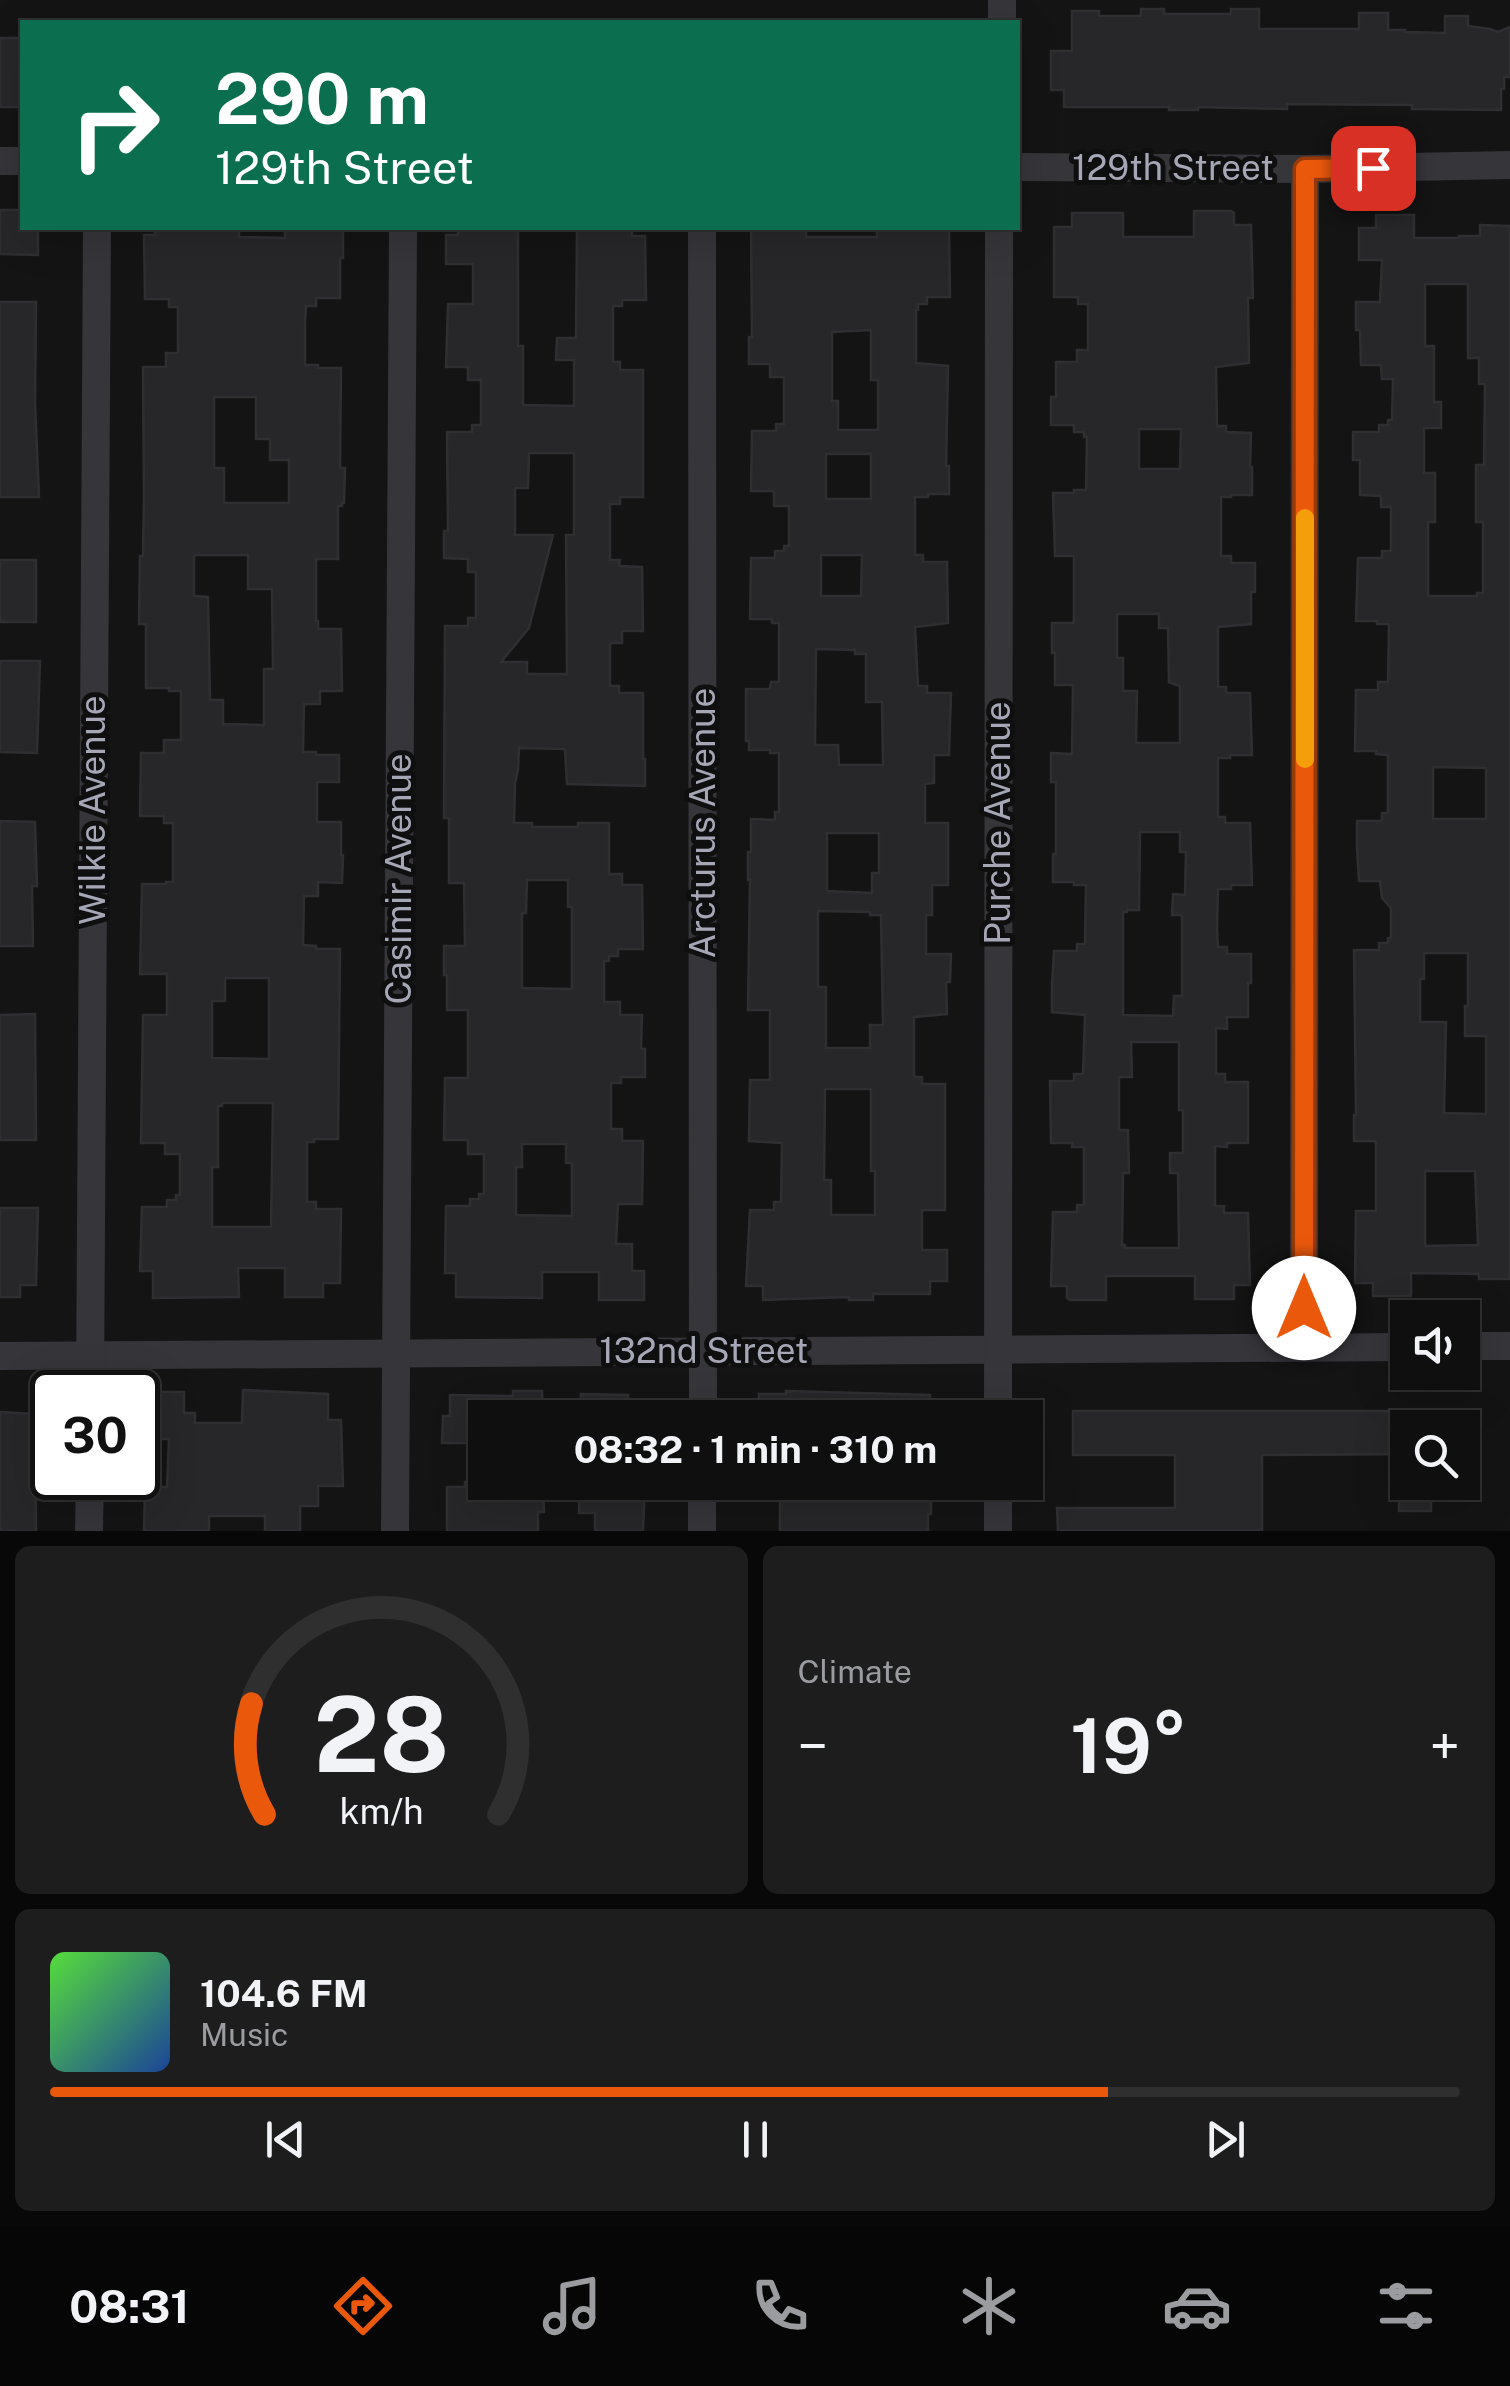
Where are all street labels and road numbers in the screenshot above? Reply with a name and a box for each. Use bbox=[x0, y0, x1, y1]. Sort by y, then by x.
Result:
street label: 129th Street bbox=[1072, 147, 1274, 188]
street label: Arcturus Avenue bbox=[682, 688, 723, 958]
street label: Wilkie Avenue bbox=[72, 695, 113, 925]
street label: Purche Avenue bbox=[977, 701, 1018, 945]
street label: Casimir Avenue bbox=[378, 753, 419, 1005]
street label: 132nd Street bbox=[600, 1330, 808, 1371]

